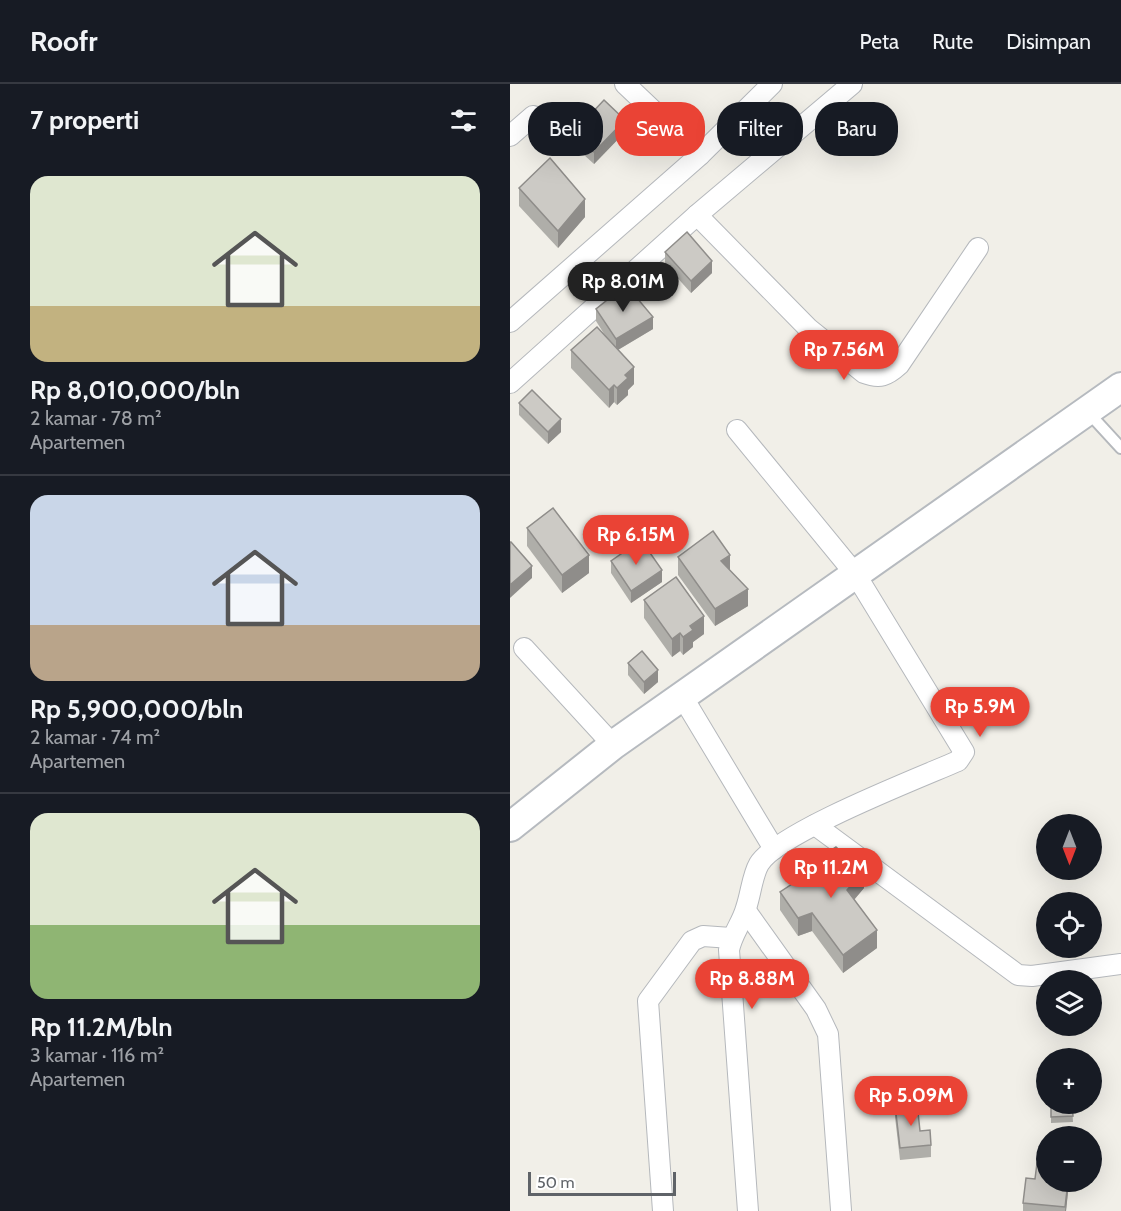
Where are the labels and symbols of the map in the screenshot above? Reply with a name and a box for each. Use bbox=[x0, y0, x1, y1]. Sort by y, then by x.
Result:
pin: Rp 8.01M bbox=[561, 262, 685, 313]
pin: Rp 7.56M bbox=[782, 330, 906, 381]
pin: Rp 6.15M bbox=[574, 515, 698, 566]
pin: Rp 5.9M bbox=[925, 687, 1035, 738]
north arrow bbox=[1036, 814, 1102, 880]
pin: Rp 11.2M bbox=[769, 848, 893, 899]
pin: Rp 8.88M bbox=[690, 959, 814, 1010]
pin: Rp 5.09M bbox=[849, 1076, 973, 1127]
scale bar bbox=[528, 1169, 676, 1196]

